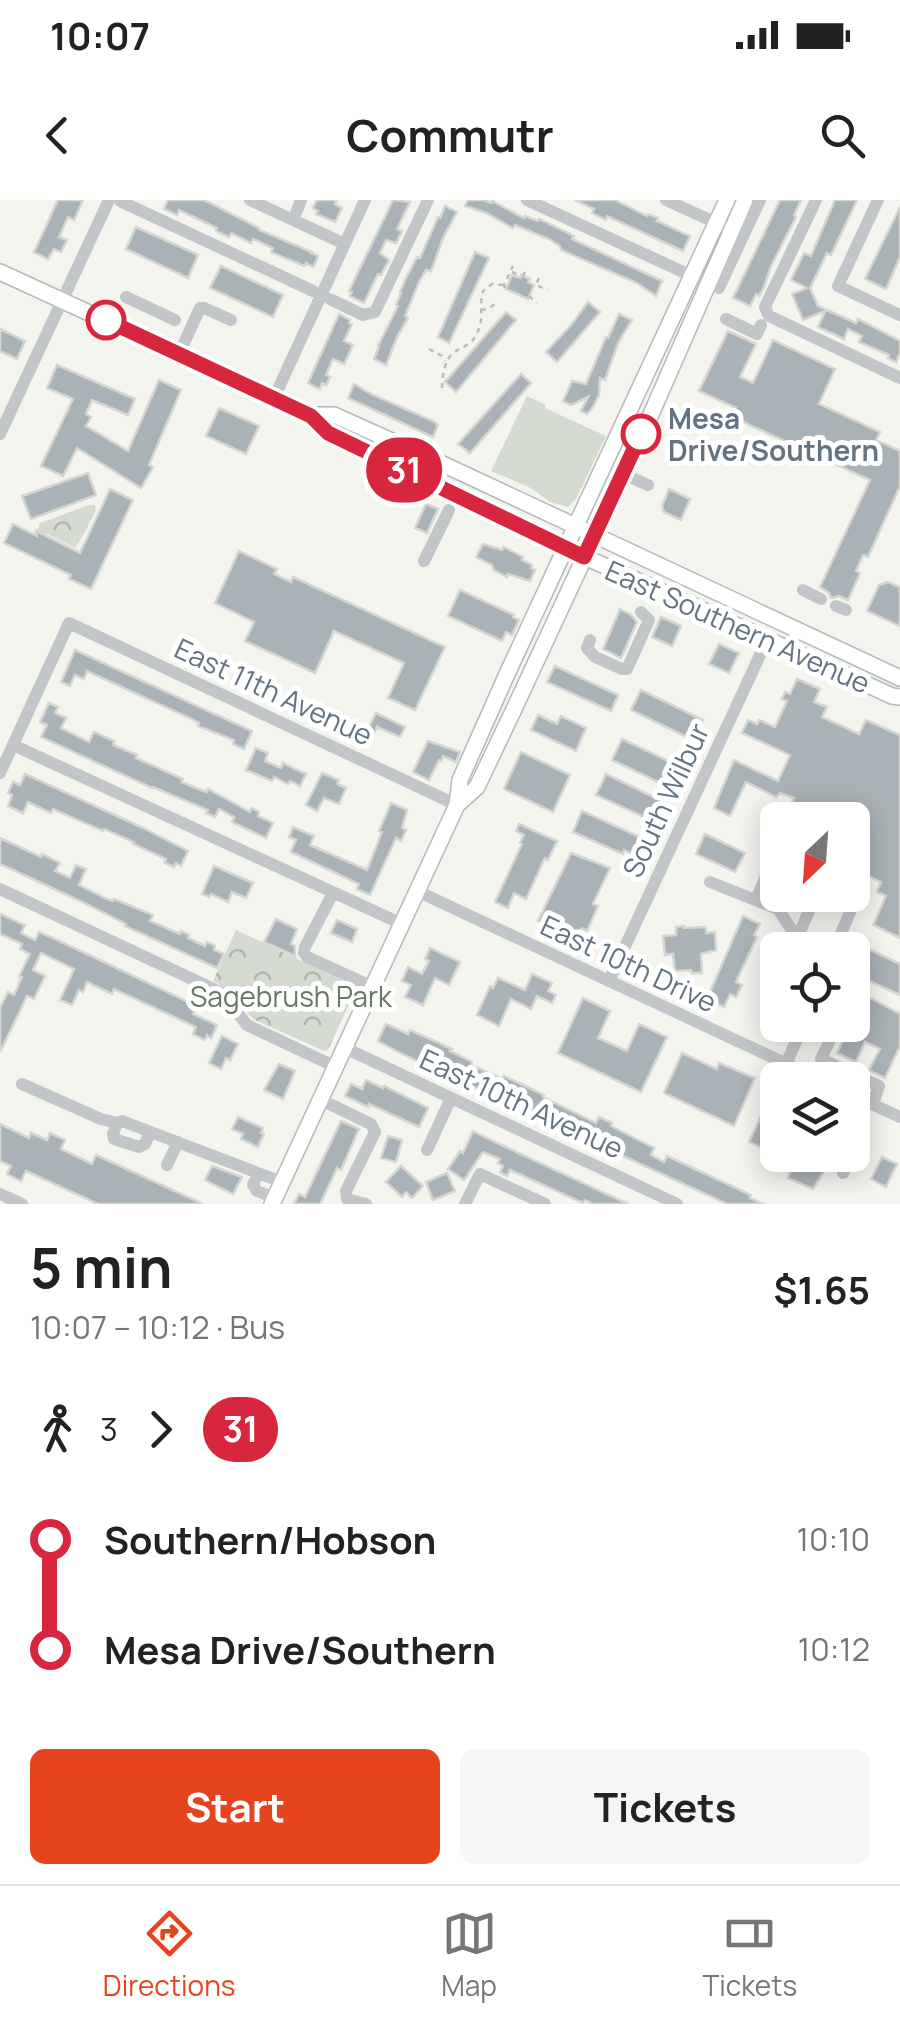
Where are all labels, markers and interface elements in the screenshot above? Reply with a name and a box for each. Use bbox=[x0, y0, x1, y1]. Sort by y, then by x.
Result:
text: 10:07 bbox=[50, 9, 150, 61]
text: Commutr bbox=[346, 104, 554, 166]
icon: back bbox=[30, 108, 85, 163]
icon: search bbox=[815, 108, 870, 163]
unlabelled marker bbox=[87, 301, 125, 339]
place label: Mesa Drive/Southern bbox=[668, 399, 879, 469]
marker: Mesa Drive/Southern bbox=[622, 415, 660, 453]
line badge: 31 bbox=[359, 438, 449, 502]
text: 31 bbox=[386, 446, 422, 494]
street label: East Southern Avenue bbox=[600, 551, 876, 701]
street label: East 11th Avenue bbox=[169, 629, 379, 753]
street label: South Wilbur bbox=[613, 717, 717, 883]
north arrow bbox=[760, 802, 870, 912]
map controls bbox=[760, 802, 870, 1172]
street label: East 10th Drive bbox=[535, 906, 723, 1020]
button: locate bbox=[760, 932, 870, 1042]
park label: Sagebrush Park bbox=[190, 977, 393, 1015]
street label: East 10th Avenue bbox=[414, 1039, 630, 1167]
button: layers bbox=[760, 1062, 870, 1172]
text: 5 min bbox=[30, 1229, 173, 1305]
text: $1.65 bbox=[774, 1263, 870, 1315]
text: 10:07 – 10:12 · Bus bbox=[30, 1305, 285, 1349]
icon: walk bbox=[30, 1402, 85, 1457]
icon: forward bbox=[133, 1402, 188, 1457]
text: 31 bbox=[223, 1405, 258, 1453]
text: 3 bbox=[100, 1407, 118, 1451]
text: Southern/Hobson bbox=[104, 1513, 436, 1565]
text: 10:10 bbox=[796, 1517, 870, 1561]
text: Mesa Drive/Southern bbox=[104, 1623, 496, 1675]
text: 10:12 bbox=[798, 1627, 870, 1671]
button: Start bbox=[30, 1749, 440, 1864]
button: Tickets bbox=[460, 1749, 870, 1864]
tab: Directions bbox=[103, 1906, 236, 2004]
tab: Map bbox=[441, 1906, 497, 2004]
tab: Tickets bbox=[703, 1906, 797, 2004]

